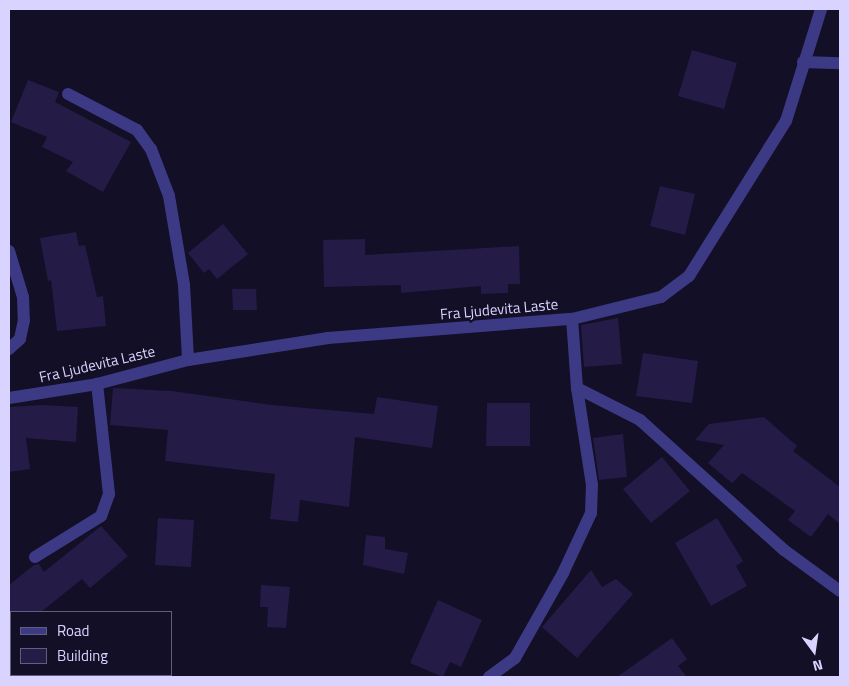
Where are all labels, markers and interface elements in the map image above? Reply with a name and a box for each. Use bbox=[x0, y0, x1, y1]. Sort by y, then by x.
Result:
street label: Fra Ljudevita Laste bbox=[439, 295, 559, 323]
street label: Fra Ljudevita Laste bbox=[37, 342, 157, 386]
legend bbox=[10, 611, 172, 676]
text: Road bbox=[57, 619, 89, 642]
north arrow bbox=[789, 626, 839, 676]
text: Building bbox=[57, 644, 108, 667]
text: N bbox=[811, 655, 825, 677]

